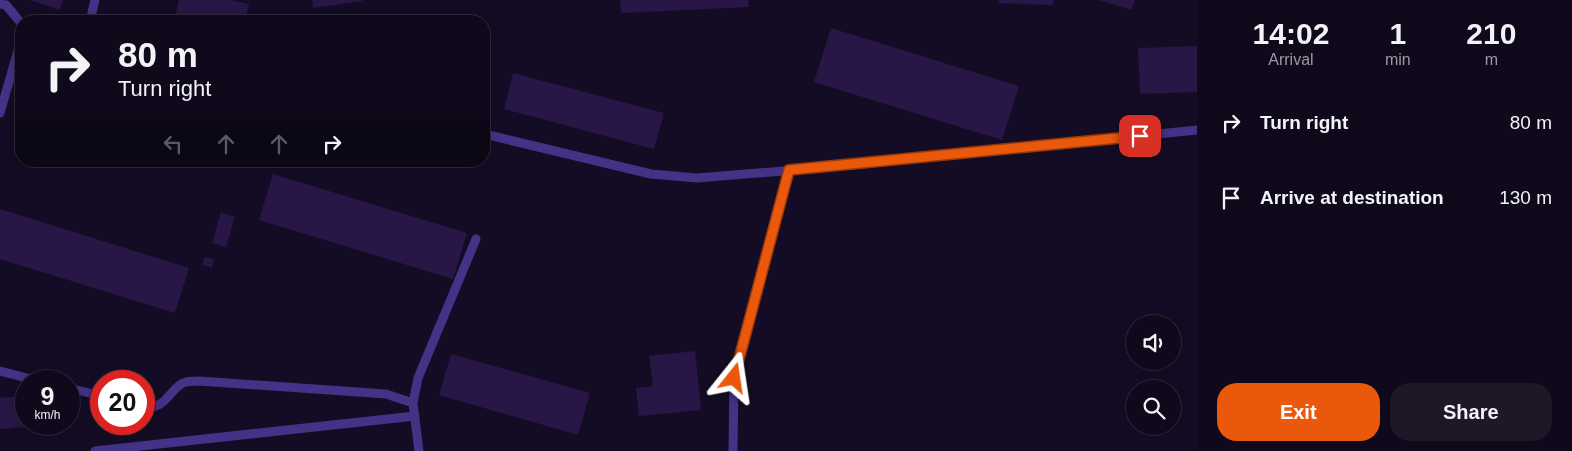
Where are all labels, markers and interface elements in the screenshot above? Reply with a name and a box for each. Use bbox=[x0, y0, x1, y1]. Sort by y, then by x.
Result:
text: 14:02 bbox=[1253, 17, 1329, 50]
text: 1 bbox=[1389, 17, 1406, 50]
text: 210 bbox=[1466, 17, 1516, 50]
icon: right bbox=[35, 35, 100, 100]
text: 80 m bbox=[118, 35, 198, 74]
text: Arrival bbox=[1268, 51, 1314, 68]
text: min bbox=[1385, 51, 1411, 68]
text: m bbox=[1485, 51, 1498, 68]
text: Turn right bbox=[118, 76, 211, 101]
icon: right bbox=[1217, 109, 1245, 137]
text: Turn right bbox=[1260, 112, 1348, 133]
text: 80 m bbox=[1510, 112, 1552, 133]
pin bbox=[1119, 115, 1161, 157]
icon: arrive bbox=[1126, 122, 1154, 150]
icon: left bbox=[159, 130, 187, 158]
icon: ahead bbox=[212, 130, 240, 158]
icon: ahead bbox=[265, 130, 293, 158]
icon: right bbox=[318, 130, 346, 158]
icon: arrive bbox=[1217, 184, 1245, 212]
text: Arrive at destination bbox=[1260, 187, 1444, 208]
text: 130 m bbox=[1499, 187, 1552, 208]
map controls bbox=[1126, 315, 1181, 435]
button: sound bbox=[1126, 315, 1181, 370]
position arrow bbox=[707, 351, 759, 403]
speed limit sign: 20 bbox=[90, 370, 155, 435]
button: search bbox=[1126, 380, 1181, 435]
text: 9 bbox=[41, 382, 54, 410]
button: Exit bbox=[1217, 383, 1380, 441]
button: Share bbox=[1390, 383, 1552, 441]
text: km/h bbox=[34, 408, 61, 422]

